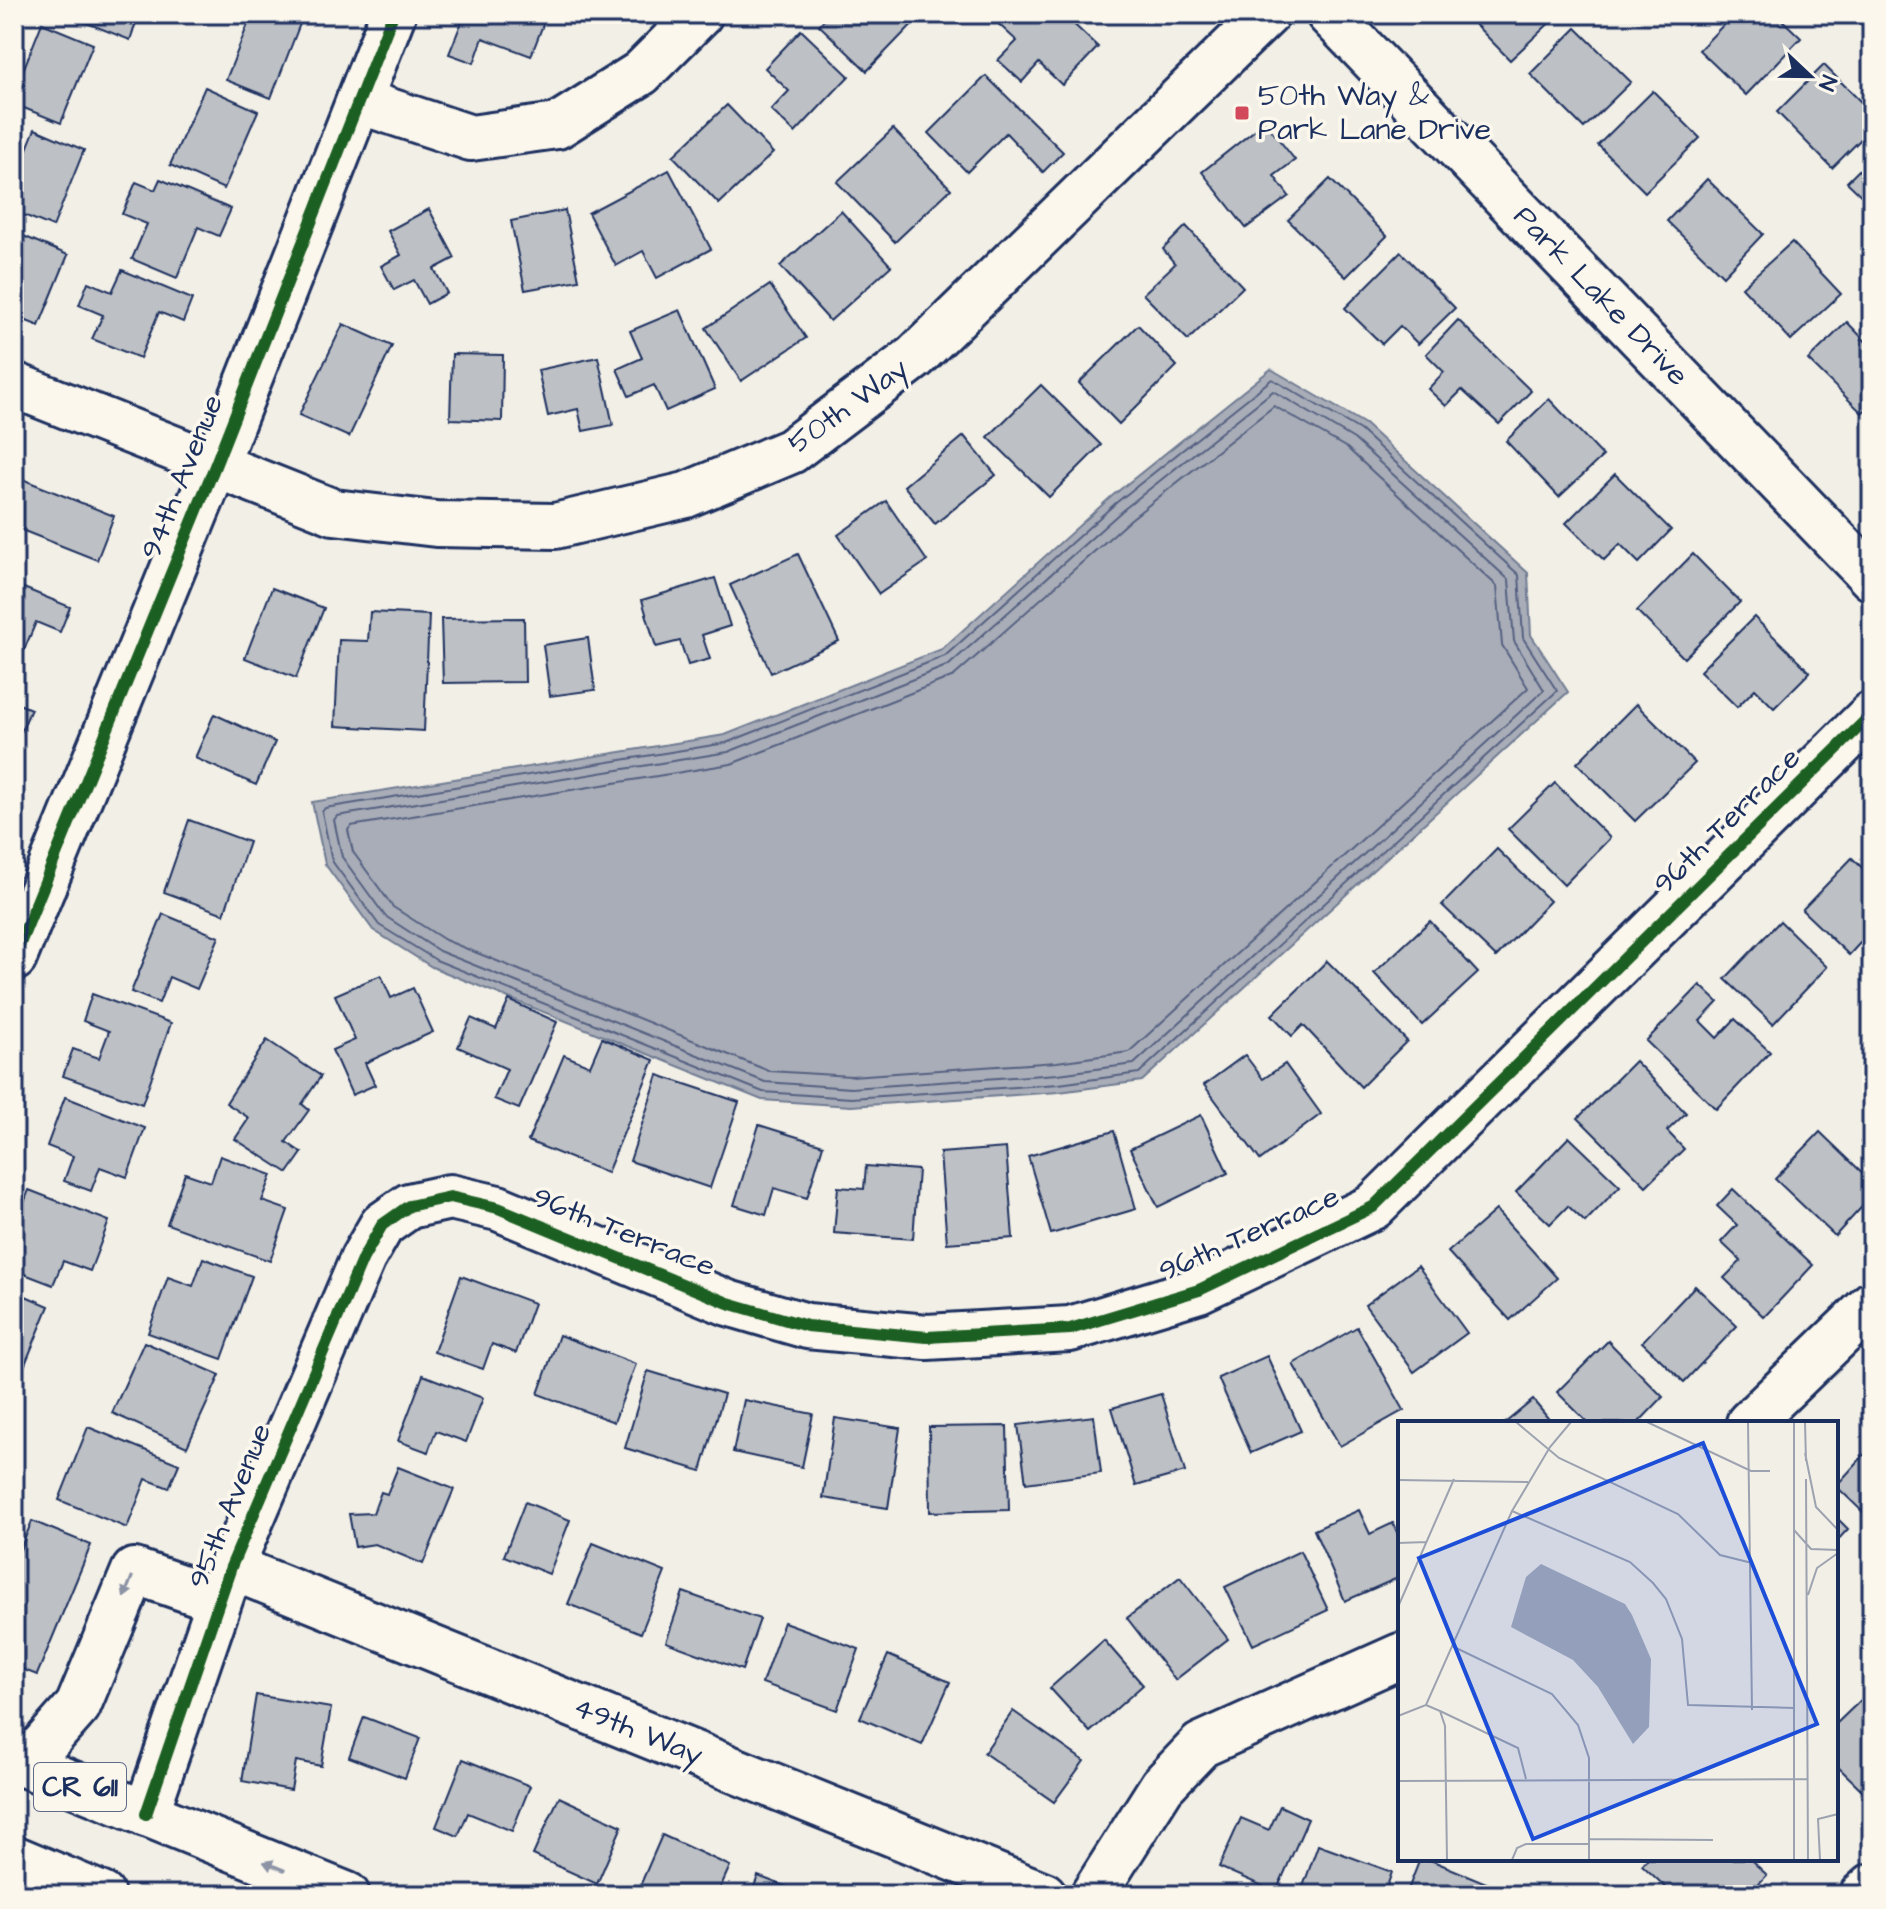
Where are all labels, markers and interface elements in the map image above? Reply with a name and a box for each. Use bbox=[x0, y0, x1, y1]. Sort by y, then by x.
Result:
north arrow bbox=[1770, 36, 1850, 116]
text: N bbox=[1810, 71, 1844, 95]
place label: 50th Way & Park Lane Drive bbox=[1258, 75, 1491, 151]
marker: 50th Way & Park Lane Drive bbox=[1233, 104, 1251, 122]
street label: Park Lake Drive bbox=[1504, 196, 1698, 396]
street label: 50th Way bbox=[779, 348, 917, 465]
street label: 94th Avenue bbox=[130, 388, 234, 566]
street label: 96th Terrace bbox=[1644, 738, 1810, 904]
street label: 96th Terrace bbox=[1152, 1175, 1346, 1293]
street label: 96th Terrace bbox=[526, 1176, 722, 1288]
street label: 95th Avenue bbox=[178, 1417, 282, 1595]
inset map bbox=[1398, 1421, 1838, 1861]
one-way arrow bbox=[121, 1575, 134, 1599]
street label: 49th Way bbox=[567, 1686, 709, 1777]
road number: CR 611 bbox=[34, 1763, 126, 1811]
one-way arrow bbox=[262, 1859, 286, 1872]

